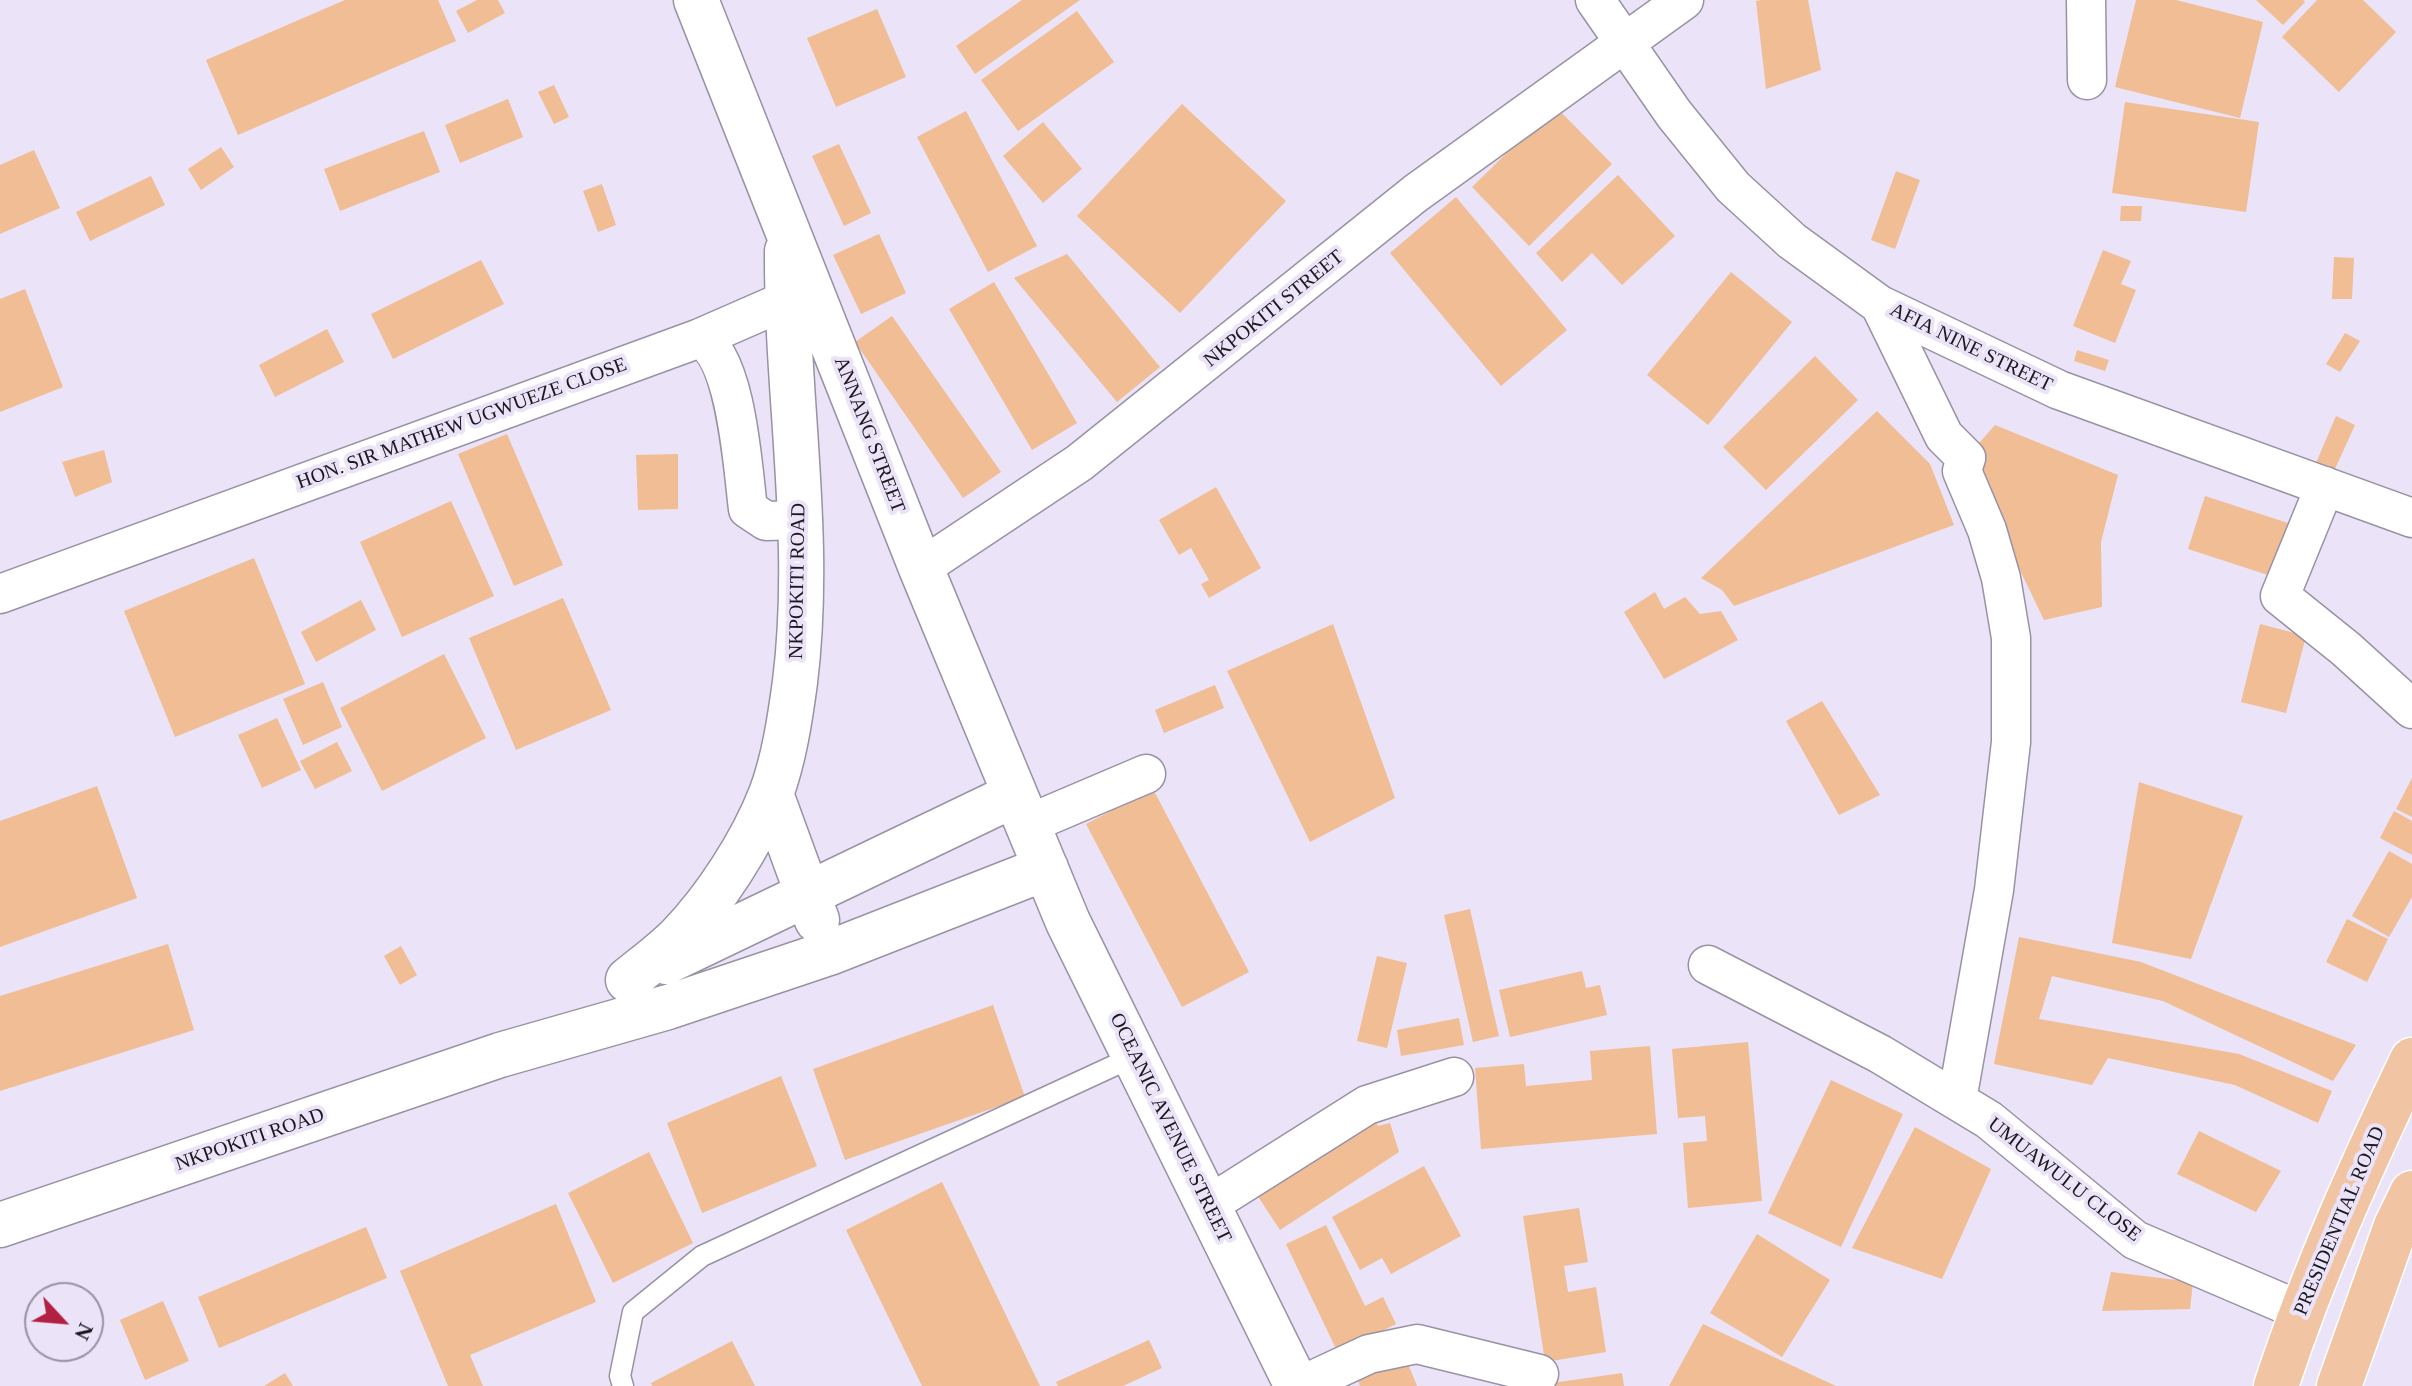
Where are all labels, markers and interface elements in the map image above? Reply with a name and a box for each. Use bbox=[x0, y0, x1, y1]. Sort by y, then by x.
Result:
street label: NKPOKITI STREET bbox=[1199, 245, 1349, 373]
street label: AFIA NINE STREET bbox=[1886, 298, 2056, 398]
street label: HON. SIR MATHEW UGWUEZE CLOSE bbox=[294, 353, 630, 495]
street label: ANNANG STREET bbox=[828, 354, 910, 516]
street label: NKPOKITI ROAD bbox=[785, 503, 811, 659]
street label: OCEANIC AVENUE STREET bbox=[1104, 1010, 1236, 1246]
street label: NKPOKITI ROAD bbox=[172, 1103, 328, 1177]
street label: UMUAWULU CLOSE bbox=[1983, 1113, 2145, 1247]
street label: PRESIDENTIAL ROAD bbox=[2289, 1123, 2391, 1319]
north arrow bbox=[24, 1282, 104, 1362]
text: N bbox=[70, 1319, 99, 1344]

